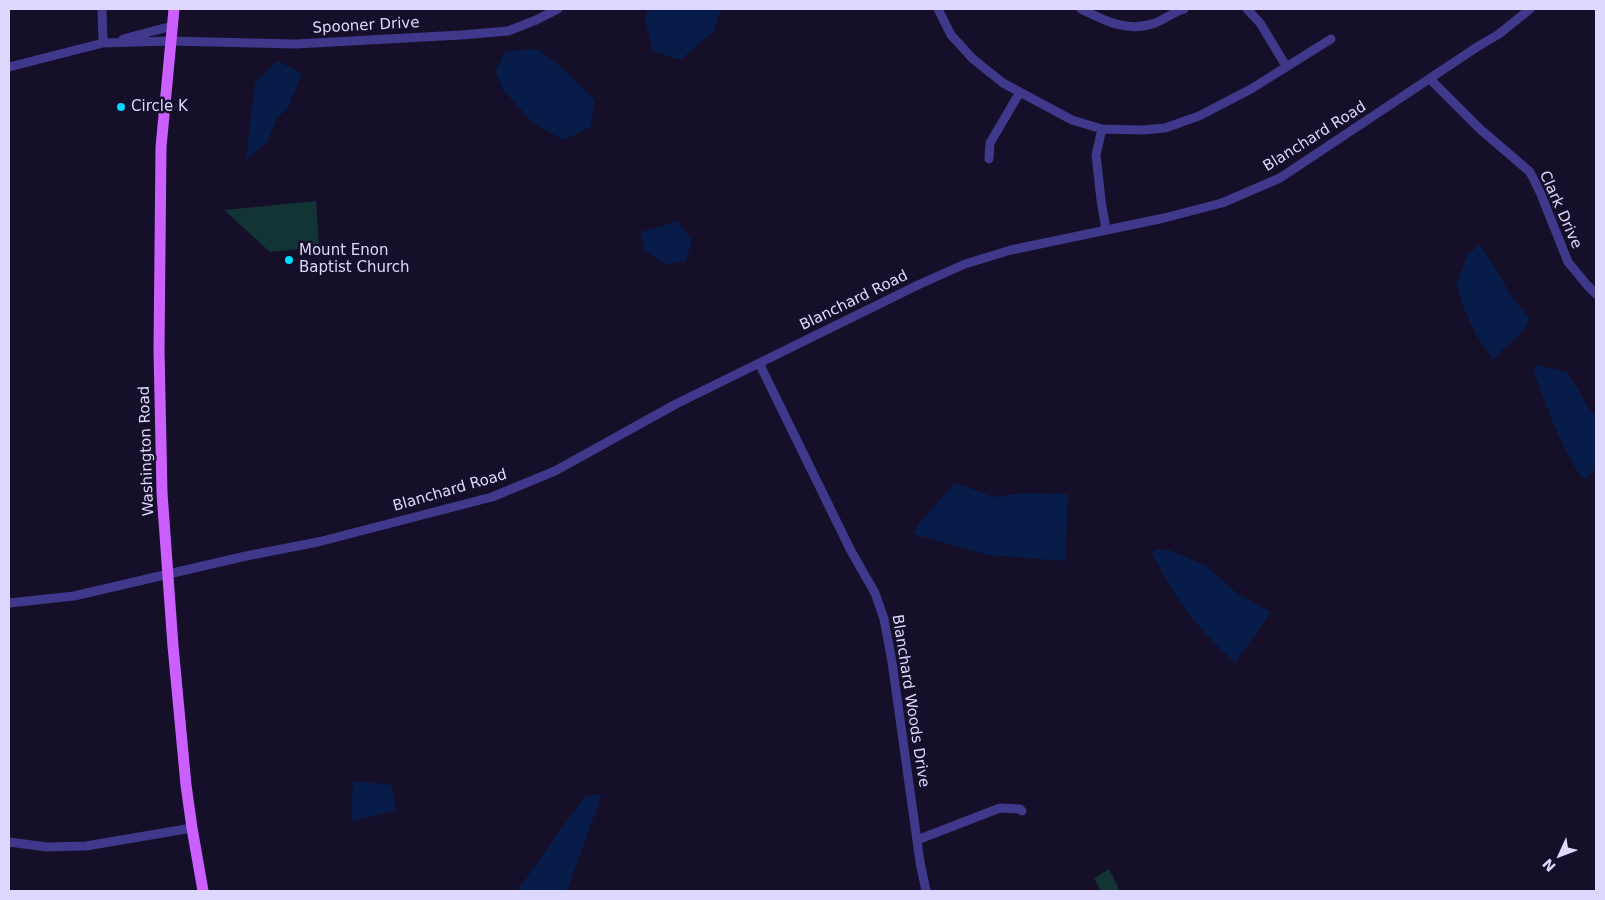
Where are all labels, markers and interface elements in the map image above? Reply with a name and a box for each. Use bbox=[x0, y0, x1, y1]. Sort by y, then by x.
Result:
street label: Spooner Drive bbox=[312, 14, 420, 38]
place label: Circle K bbox=[131, 98, 188, 116]
street label: Blanchard Road bbox=[1260, 98, 1370, 176]
marker: Circle K bbox=[115, 101, 127, 113]
street label: Clark Drive bbox=[1535, 168, 1585, 252]
place label: Mount Enon Baptist Church bbox=[299, 242, 410, 277]
marker: Mount Enon Baptist Church bbox=[283, 254, 295, 266]
street label: Blanchard Road bbox=[797, 267, 911, 335]
street label: Washington Road bbox=[136, 385, 158, 517]
street label: Blanchard Road bbox=[391, 466, 509, 516]
street label: Blanchard Woods Drive bbox=[887, 613, 933, 789]
north arrow bbox=[1535, 830, 1585, 880]
text: N bbox=[1539, 855, 1559, 875]

